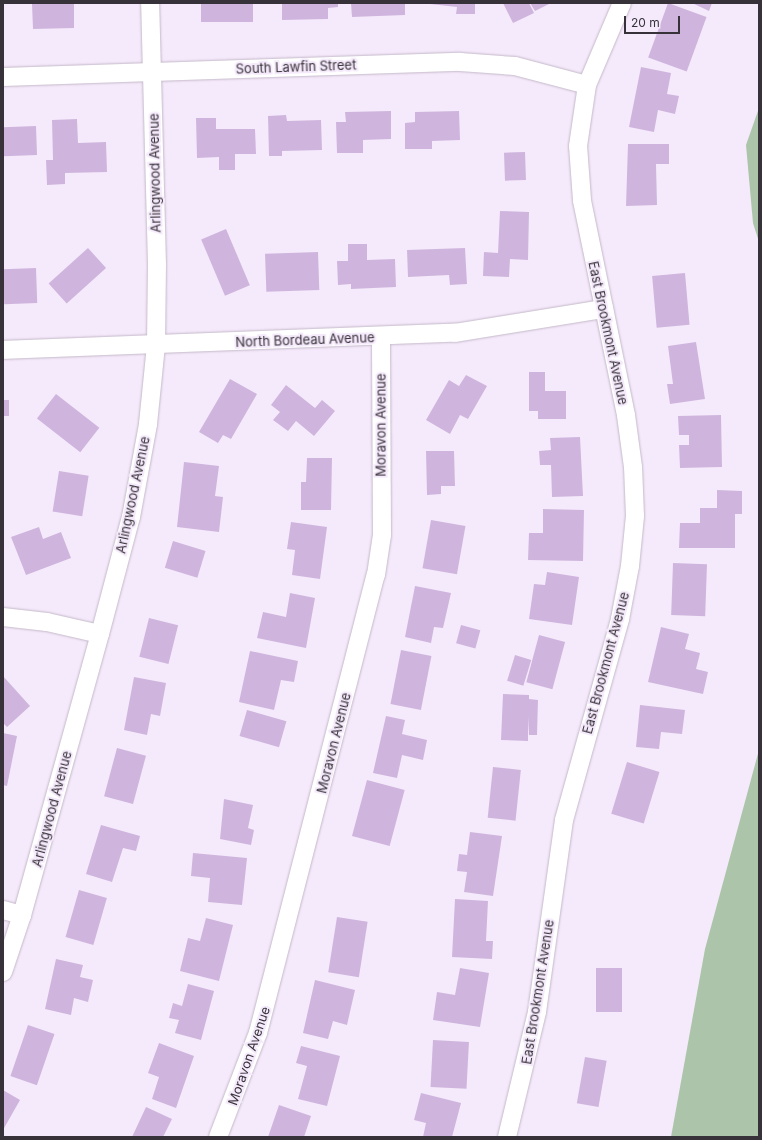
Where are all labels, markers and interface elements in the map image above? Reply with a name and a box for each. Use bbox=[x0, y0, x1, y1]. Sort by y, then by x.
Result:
scale bar bbox=[626, 8, 682, 34]
text: 20 m bbox=[631, 15, 660, 30]
street label: South Lawfin Street bbox=[235, 57, 357, 77]
street label: Arlingwood Avenue bbox=[146, 113, 164, 233]
street label: East Brookmont Avenue bbox=[585, 260, 631, 406]
street label: North Bordeau Avenue bbox=[235, 330, 375, 350]
street label: Moravon Avenue bbox=[373, 373, 389, 477]
street label: Arlingwood Avenue bbox=[113, 435, 153, 555]
street label: East Brookmont Avenue bbox=[580, 590, 632, 736]
street label: Moravon Avenue bbox=[314, 691, 354, 795]
street label: Arlingwood Avenue bbox=[29, 749, 75, 869]
street label: East Brookmont Avenue bbox=[519, 919, 557, 1065]
street label: Moravon Avenue bbox=[225, 1005, 273, 1107]

